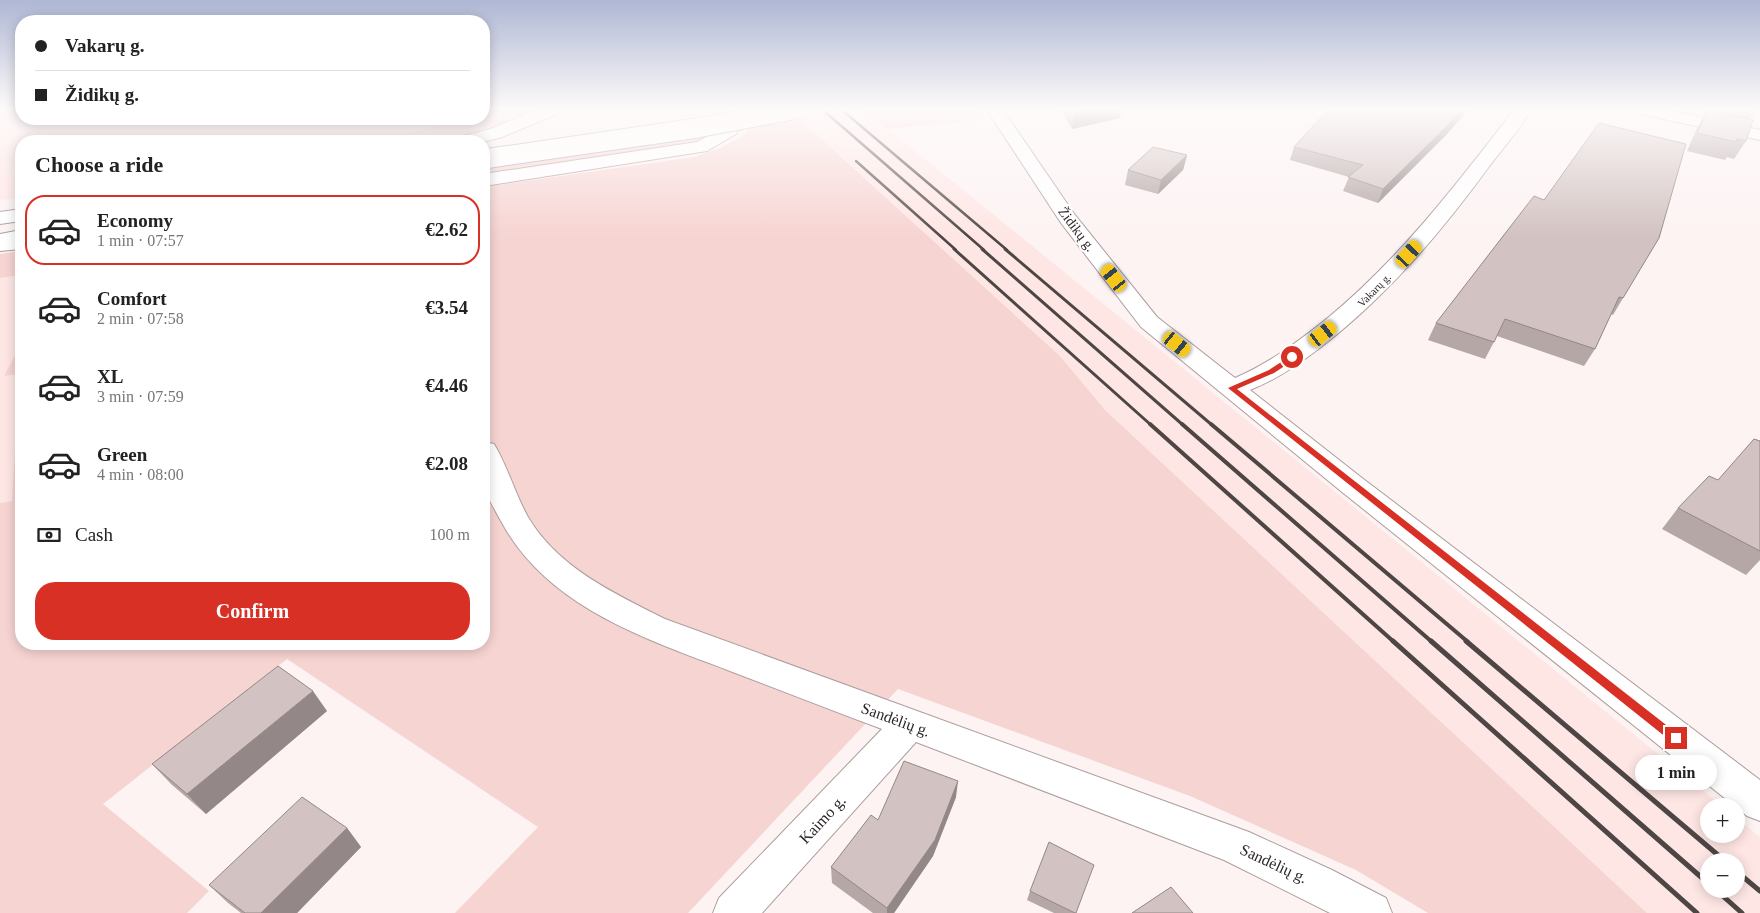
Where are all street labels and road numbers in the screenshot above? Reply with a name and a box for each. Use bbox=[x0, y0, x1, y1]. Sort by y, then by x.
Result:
street label: Židikų g. bbox=[1055, 204, 1099, 254]
street label: Vakarų g. bbox=[1355, 271, 1393, 309]
street label: Sandėlių g. bbox=[859, 699, 933, 741]
street label: Kaimo g. bbox=[796, 792, 850, 848]
street label: Sandėlių g. bbox=[1237, 841, 1310, 887]

